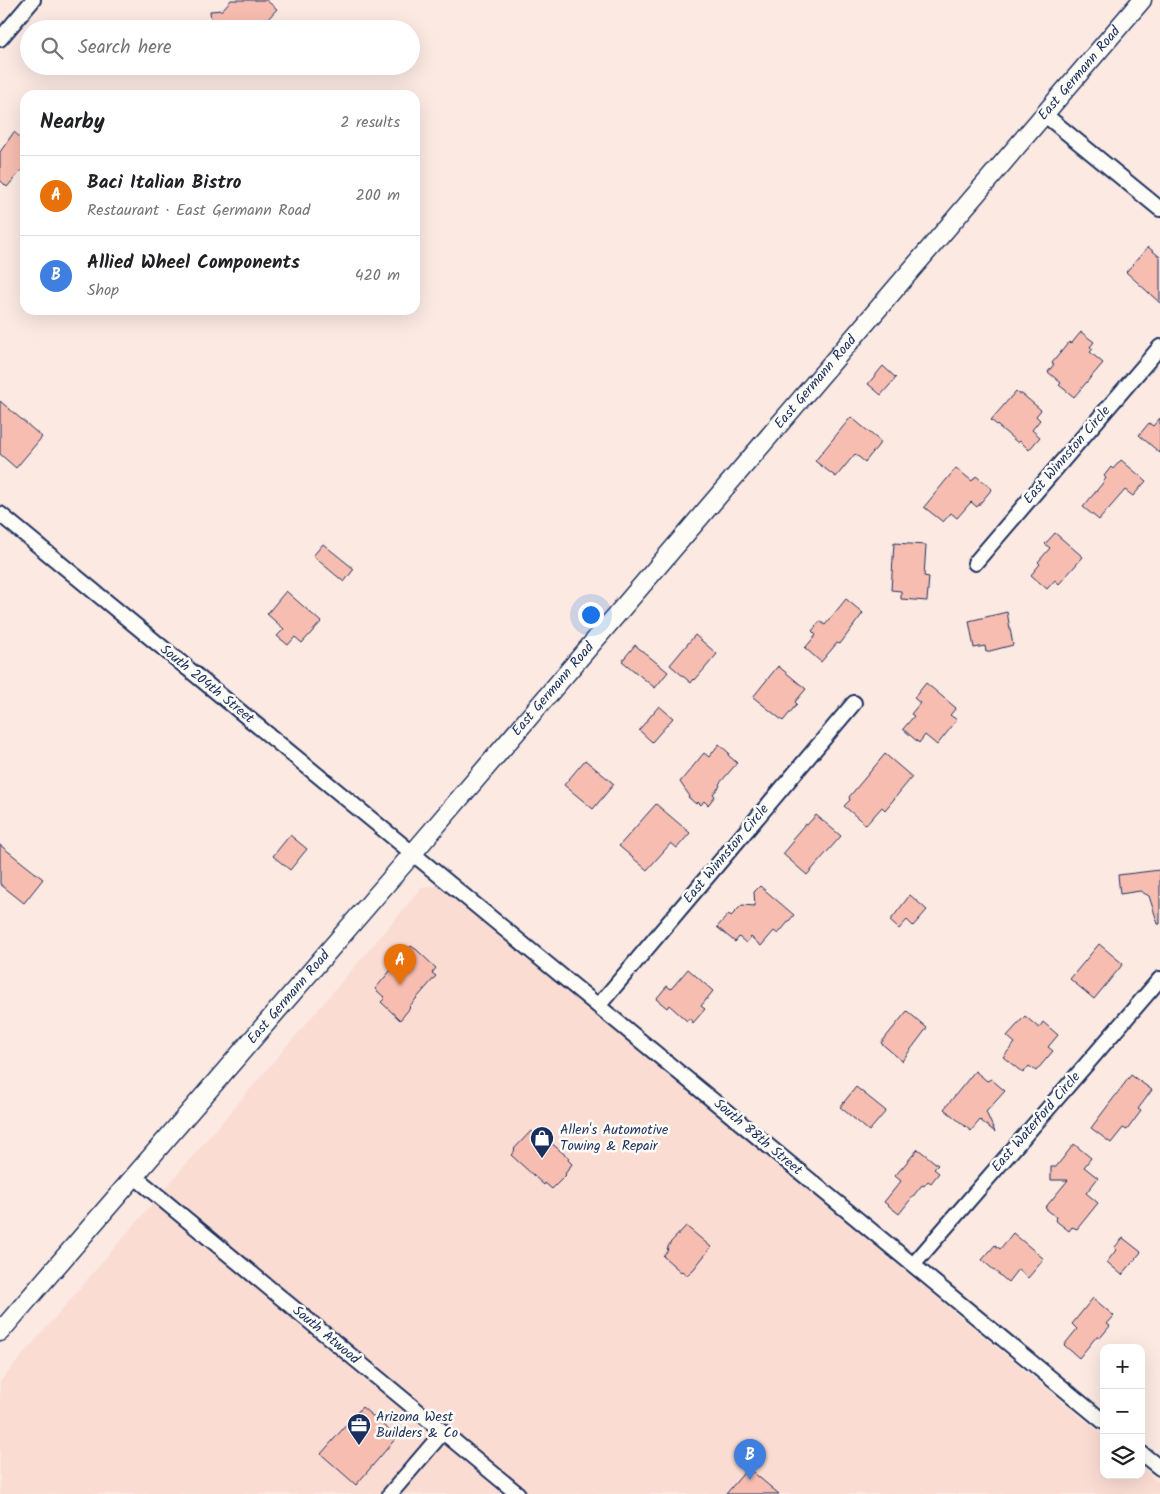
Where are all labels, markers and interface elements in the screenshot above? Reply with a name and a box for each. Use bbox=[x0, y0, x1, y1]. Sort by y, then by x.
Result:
search box bbox=[20, 20, 420, 75]
street label: East Germann Road bbox=[1033, 21, 1127, 125]
text: Search here bbox=[78, 33, 172, 63]
icon: search bbox=[38, 34, 66, 62]
text: Nearby bbox=[40, 106, 105, 139]
text: 2 results bbox=[340, 110, 400, 135]
text: Baci Italian Bistro bbox=[87, 168, 242, 198]
text: A bbox=[51, 183, 61, 208]
text: 200 m bbox=[356, 183, 400, 208]
text: Restaurant · East Germann Road bbox=[87, 198, 310, 223]
text: Allied Wheel Components bbox=[87, 248, 300, 278]
text: B bbox=[51, 263, 61, 288]
text: 420 m bbox=[355, 263, 400, 288]
text: Shop bbox=[87, 278, 119, 303]
street label: East Germann Road bbox=[769, 329, 863, 434]
street label: East Winnston Circle bbox=[1018, 400, 1116, 509]
your location bbox=[578, 602, 604, 628]
street label: East Germann Road bbox=[506, 636, 600, 741]
street label: South 204th Street bbox=[155, 639, 259, 729]
street label: East Winnston Circle bbox=[678, 799, 775, 909]
pin: A bbox=[384, 944, 416, 985]
street label: East Germann Road bbox=[242, 945, 336, 1049]
street label: East Waterford Circle bbox=[986, 1066, 1086, 1177]
street label: South 88th Street bbox=[709, 1093, 808, 1181]
place label: Allen's Automotive Towing & Repair bbox=[560, 1119, 669, 1157]
shop icon: Allen's Automotive Towing & Repair bbox=[529, 1125, 555, 1159]
street label: South Atwood bbox=[287, 1300, 365, 1370]
map controls bbox=[1100, 1344, 1145, 1479]
button: + bbox=[1100, 1344, 1145, 1389]
button: − bbox=[1100, 1389, 1145, 1434]
place label: Arizona West Builders & Co bbox=[376, 1406, 458, 1444]
office icon: Arizona West Builders & Co bbox=[346, 1412, 372, 1446]
button: layers bbox=[1100, 1434, 1145, 1479]
pin: B bbox=[734, 1439, 766, 1480]

